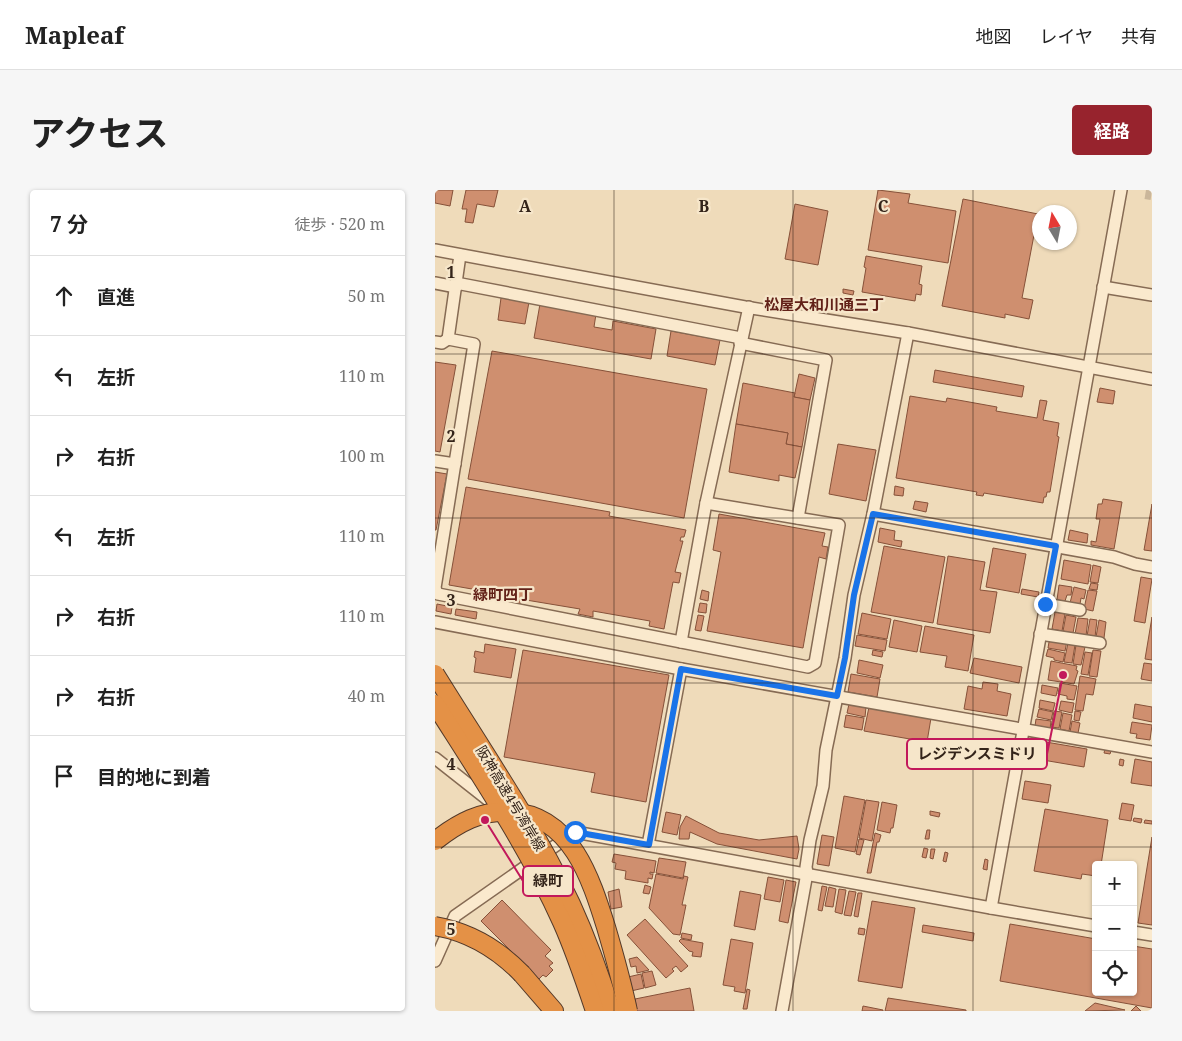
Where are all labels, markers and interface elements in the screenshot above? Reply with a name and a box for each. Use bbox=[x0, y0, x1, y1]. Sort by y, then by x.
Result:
text: Mapleaf bbox=[25, 18, 124, 51]
text: 地図 bbox=[976, 24, 1012, 48]
text: レイヤ bbox=[1040, 24, 1093, 48]
text: 共有 bbox=[1121, 24, 1157, 48]
button: 経路 bbox=[1072, 105, 1152, 155]
text: アクセス bbox=[30, 109, 168, 156]
text: A bbox=[519, 195, 532, 217]
text: B bbox=[699, 195, 710, 217]
text: C bbox=[878, 195, 889, 217]
north arrow bbox=[1032, 205, 1077, 250]
text: 7 分 bbox=[50, 210, 88, 238]
text: 徒歩 · 520 m bbox=[295, 213, 385, 235]
text: 1 bbox=[446, 261, 456, 283]
icon: ahead bbox=[50, 282, 78, 310]
text: 直進 bbox=[97, 284, 135, 310]
text: 50 m bbox=[348, 285, 385, 307]
district label: 松屋大和川通三丁 bbox=[764, 294, 884, 314]
icon: left bbox=[50, 362, 78, 390]
text: 左折 bbox=[97, 364, 135, 390]
text: 110 m bbox=[339, 365, 385, 387]
text: 2 bbox=[446, 425, 456, 447]
icon: right bbox=[50, 442, 78, 470]
text: 右折 bbox=[97, 444, 135, 470]
text: 100 m bbox=[339, 445, 385, 467]
icon: left bbox=[50, 522, 78, 550]
text: 左折 bbox=[97, 524, 135, 550]
text: 110 m bbox=[339, 525, 385, 547]
district label: 緑町四丁 bbox=[473, 584, 533, 604]
text: 3 bbox=[446, 589, 456, 611]
route end bbox=[1034, 593, 1057, 616]
icon: right bbox=[50, 602, 78, 630]
text: 右折 bbox=[97, 604, 135, 630]
text: 110 m bbox=[339, 605, 385, 627]
icon: right bbox=[50, 682, 78, 710]
text: 右折 bbox=[97, 684, 135, 710]
text: 40 m bbox=[348, 685, 385, 707]
callout: レジデンスミドリ bbox=[907, 739, 1047, 769]
street label: 阪神高速4号湾岸線 bbox=[472, 742, 550, 854]
text: レジデンスミドリ bbox=[917, 743, 1037, 763]
text: 4 bbox=[446, 753, 456, 775]
icon: arrive bbox=[50, 762, 78, 790]
text: 目的地に到着 bbox=[97, 764, 211, 790]
route start bbox=[564, 821, 587, 844]
map controls bbox=[1092, 861, 1137, 996]
button: + bbox=[1092, 861, 1137, 906]
callout: 緑町 bbox=[523, 866, 573, 896]
text: 緑町 bbox=[533, 870, 563, 890]
button: − bbox=[1092, 906, 1137, 951]
text: 5 bbox=[446, 918, 456, 940]
button: locate bbox=[1092, 951, 1137, 996]

